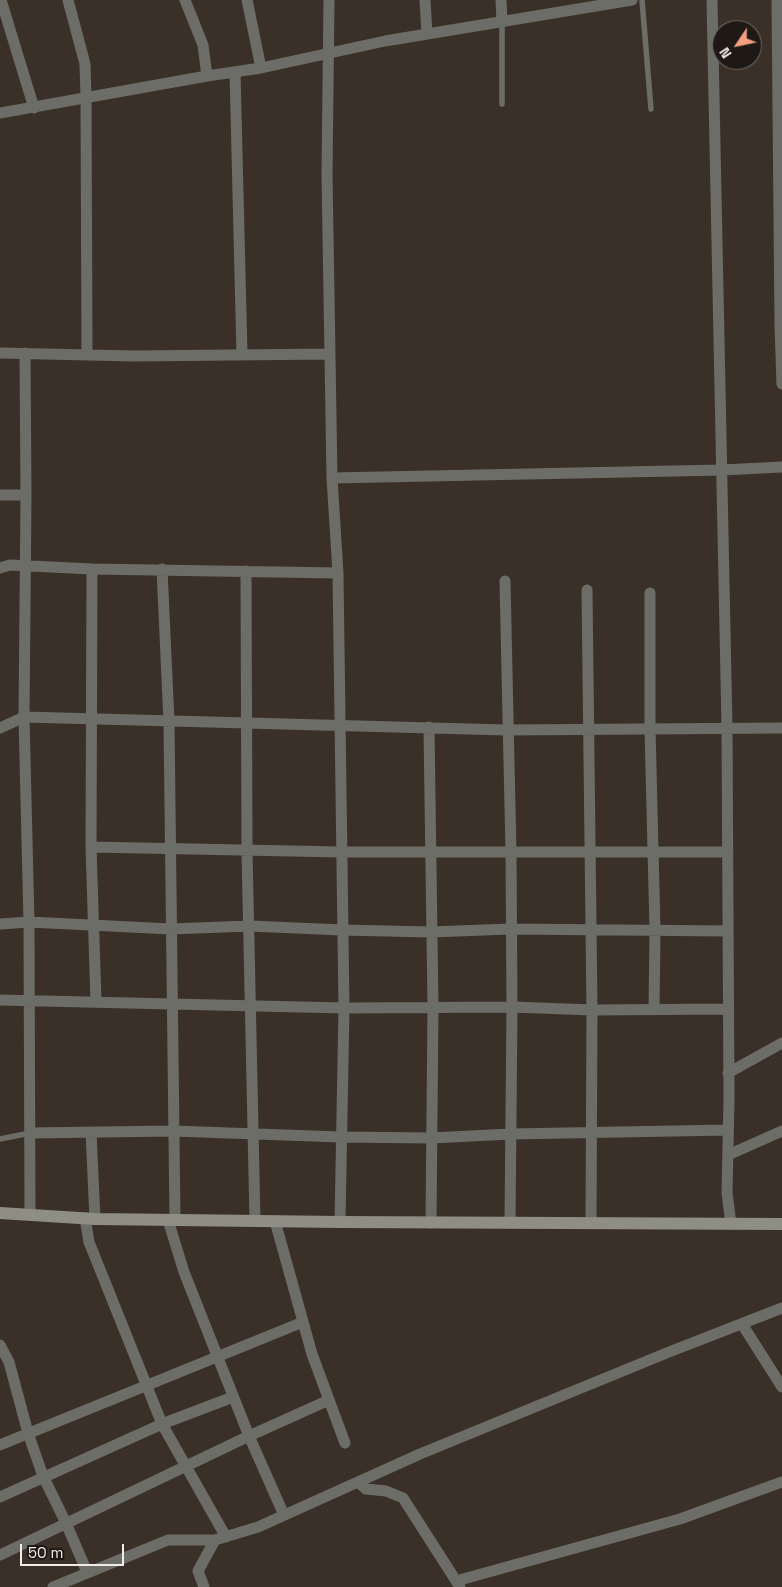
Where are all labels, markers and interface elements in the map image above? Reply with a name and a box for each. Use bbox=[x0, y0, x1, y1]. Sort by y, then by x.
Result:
north arrow bbox=[712, 20, 762, 70]
text: N bbox=[715, 44, 735, 62]
scale bar bbox=[22, 1534, 126, 1566]
text: 50 m bbox=[28, 1543, 63, 1562]

